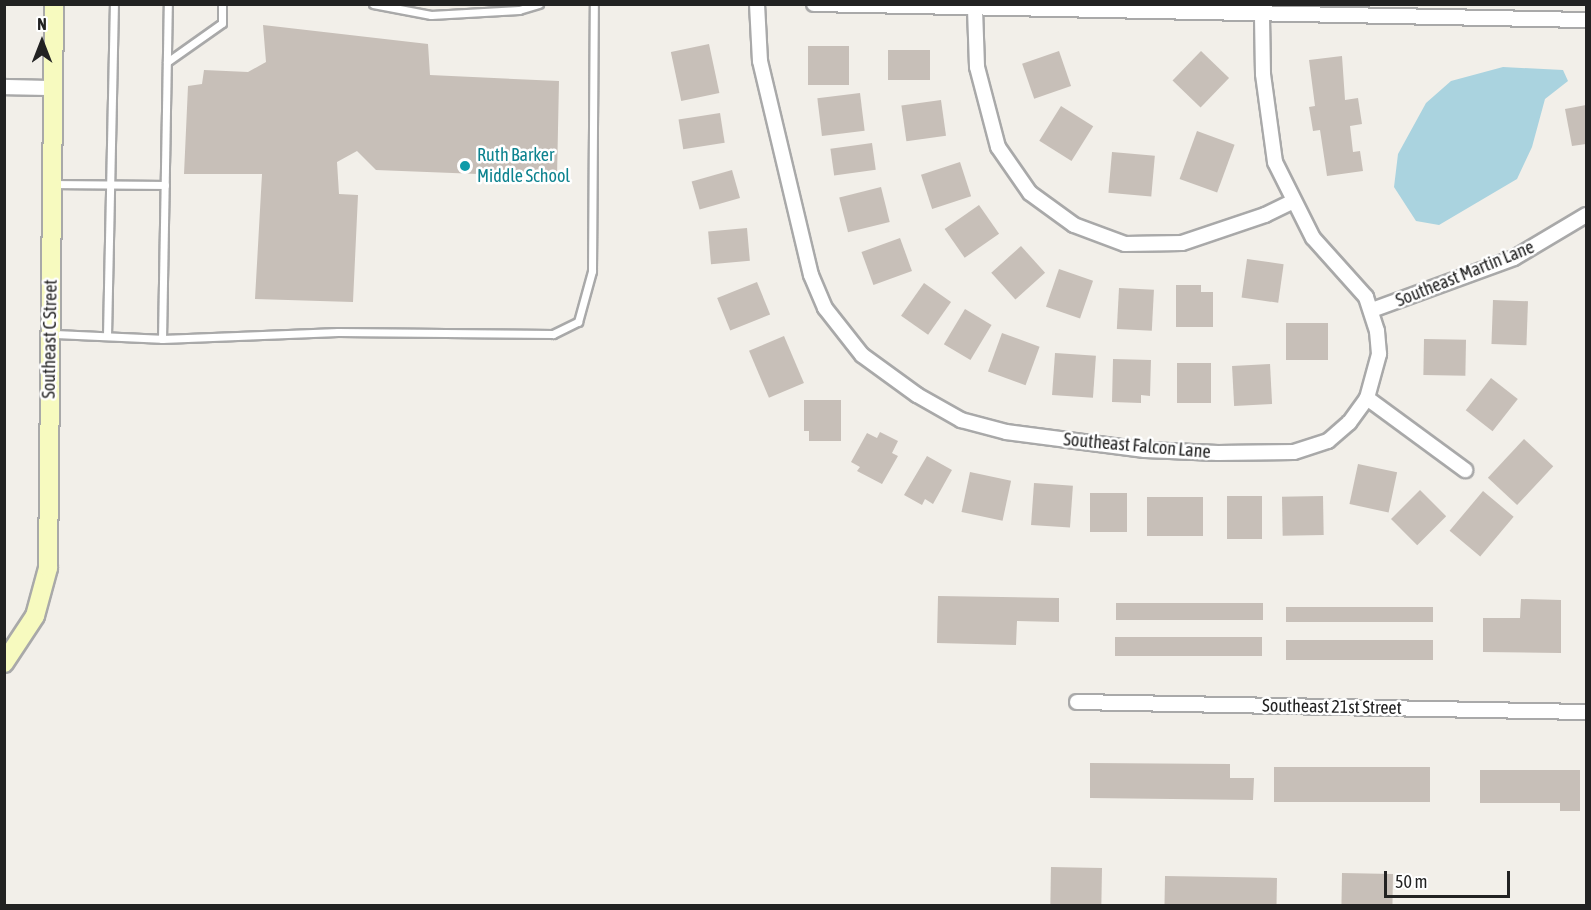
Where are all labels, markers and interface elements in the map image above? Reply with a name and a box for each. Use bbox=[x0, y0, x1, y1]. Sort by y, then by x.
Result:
north arrow bbox=[12, 12, 72, 72]
text: N bbox=[37, 15, 47, 33]
place label: Ruth Barker Middle School bbox=[477, 145, 570, 188]
marker: Ruth Barker Middle School bbox=[458, 159, 472, 173]
street label: Southeast Martin Lane bbox=[1393, 236, 1537, 312]
street label: Southeast C Street bbox=[38, 279, 62, 399]
street label: Southeast Falcon Lane bbox=[1063, 429, 1211, 463]
street label: Southeast 21st Street bbox=[1262, 695, 1402, 719]
scale bar bbox=[1387, 859, 1513, 897]
text: 50 m bbox=[1395, 871, 1427, 892]

